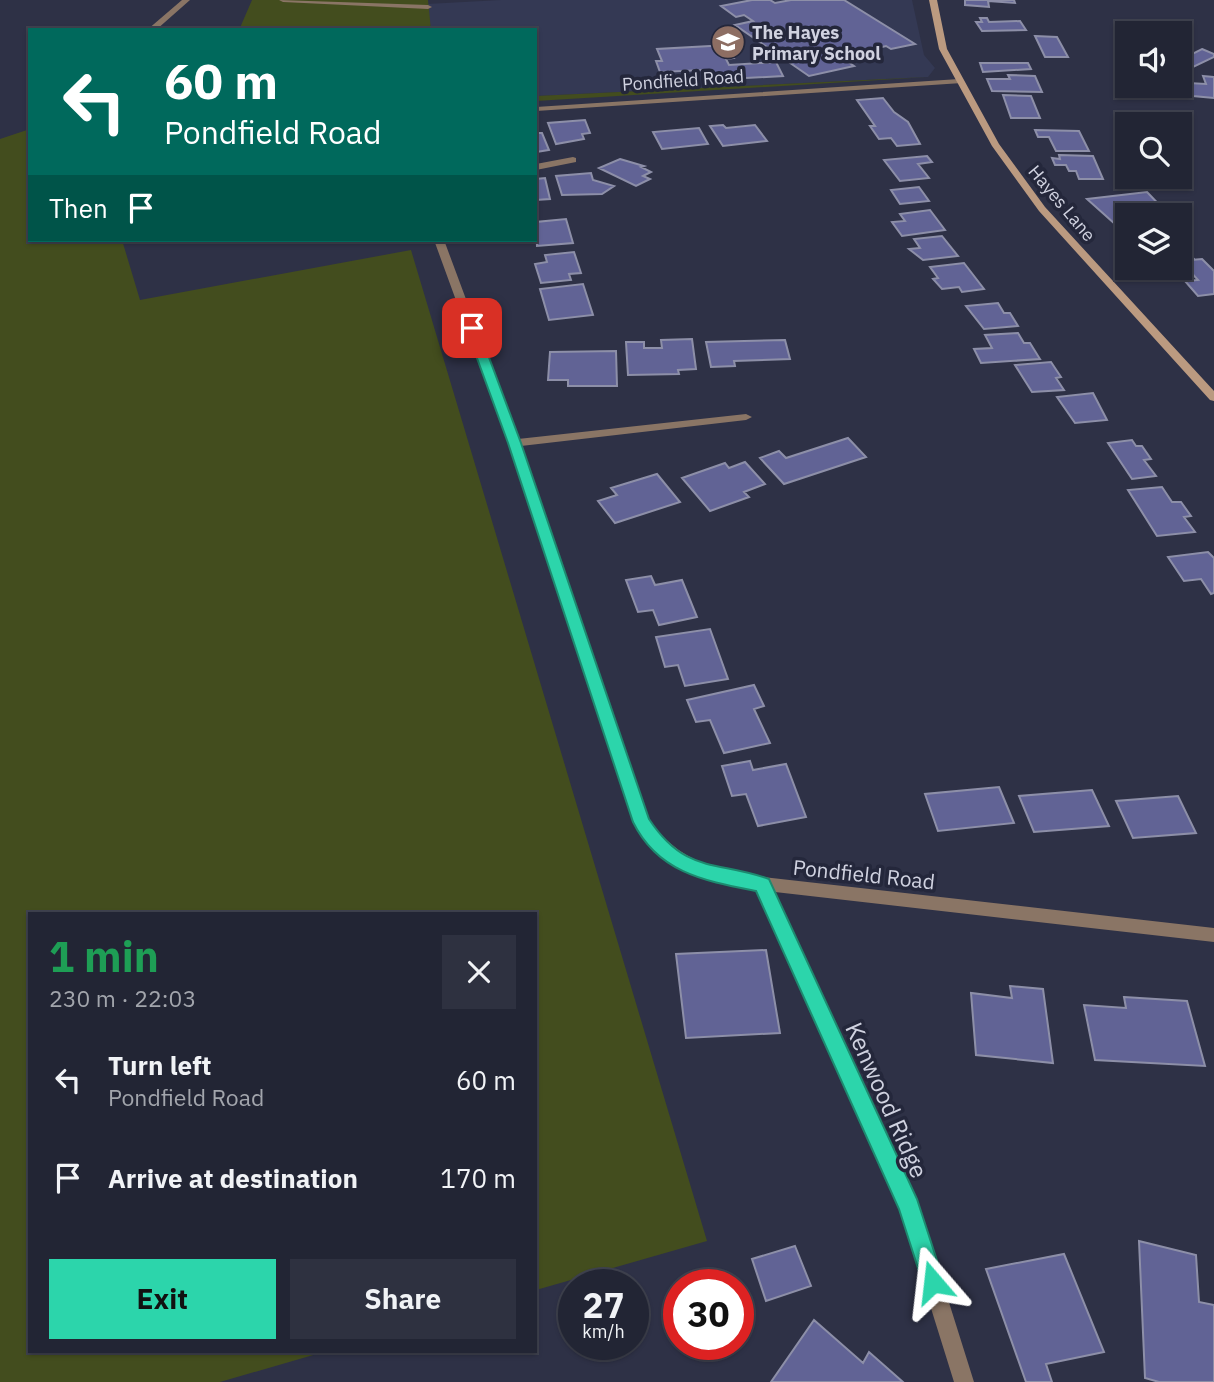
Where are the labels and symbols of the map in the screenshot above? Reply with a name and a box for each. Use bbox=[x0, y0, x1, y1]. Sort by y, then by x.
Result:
place label: The Hayes Primary School bbox=[752, 21, 881, 65]
school or university icon: The Hayes Primary School bbox=[709, 23, 747, 61]
street label: Pondfield Road bbox=[621, 64, 745, 96]
street label: Hayes Lane bbox=[1023, 160, 1101, 246]
pin bbox=[442, 298, 502, 358]
street label: Pondfield Road bbox=[792, 853, 936, 895]
street label: Kenwood Ridge bbox=[838, 1017, 936, 1183]
position arrow bbox=[896, 1245, 970, 1319]
speed limit sign: 30 bbox=[663, 1269, 754, 1360]

